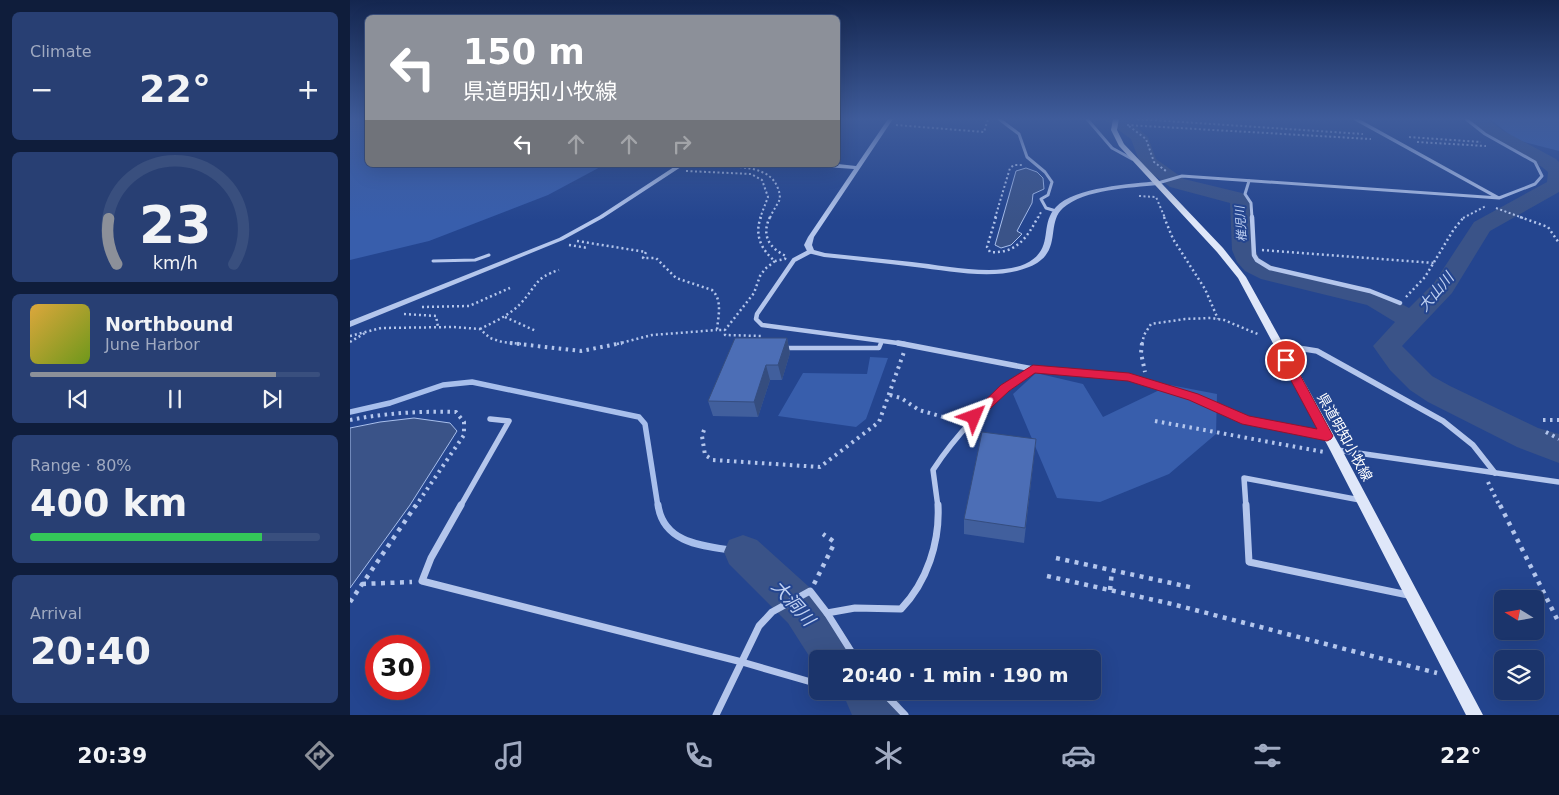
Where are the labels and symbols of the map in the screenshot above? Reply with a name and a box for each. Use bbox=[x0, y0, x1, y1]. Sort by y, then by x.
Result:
water label: 椎児川 bbox=[1233, 204, 1249, 242]
water label: 大山川 bbox=[1415, 267, 1459, 315]
pin bbox=[1265, 339, 1307, 381]
position arrow bbox=[947, 390, 999, 442]
street label: 県道明知小牧線 bbox=[1314, 390, 1376, 484]
water label: 大洞川 bbox=[768, 576, 821, 631]
north arrow bbox=[1494, 590, 1544, 640]
speed limit sign: 30 bbox=[365, 635, 430, 700]

